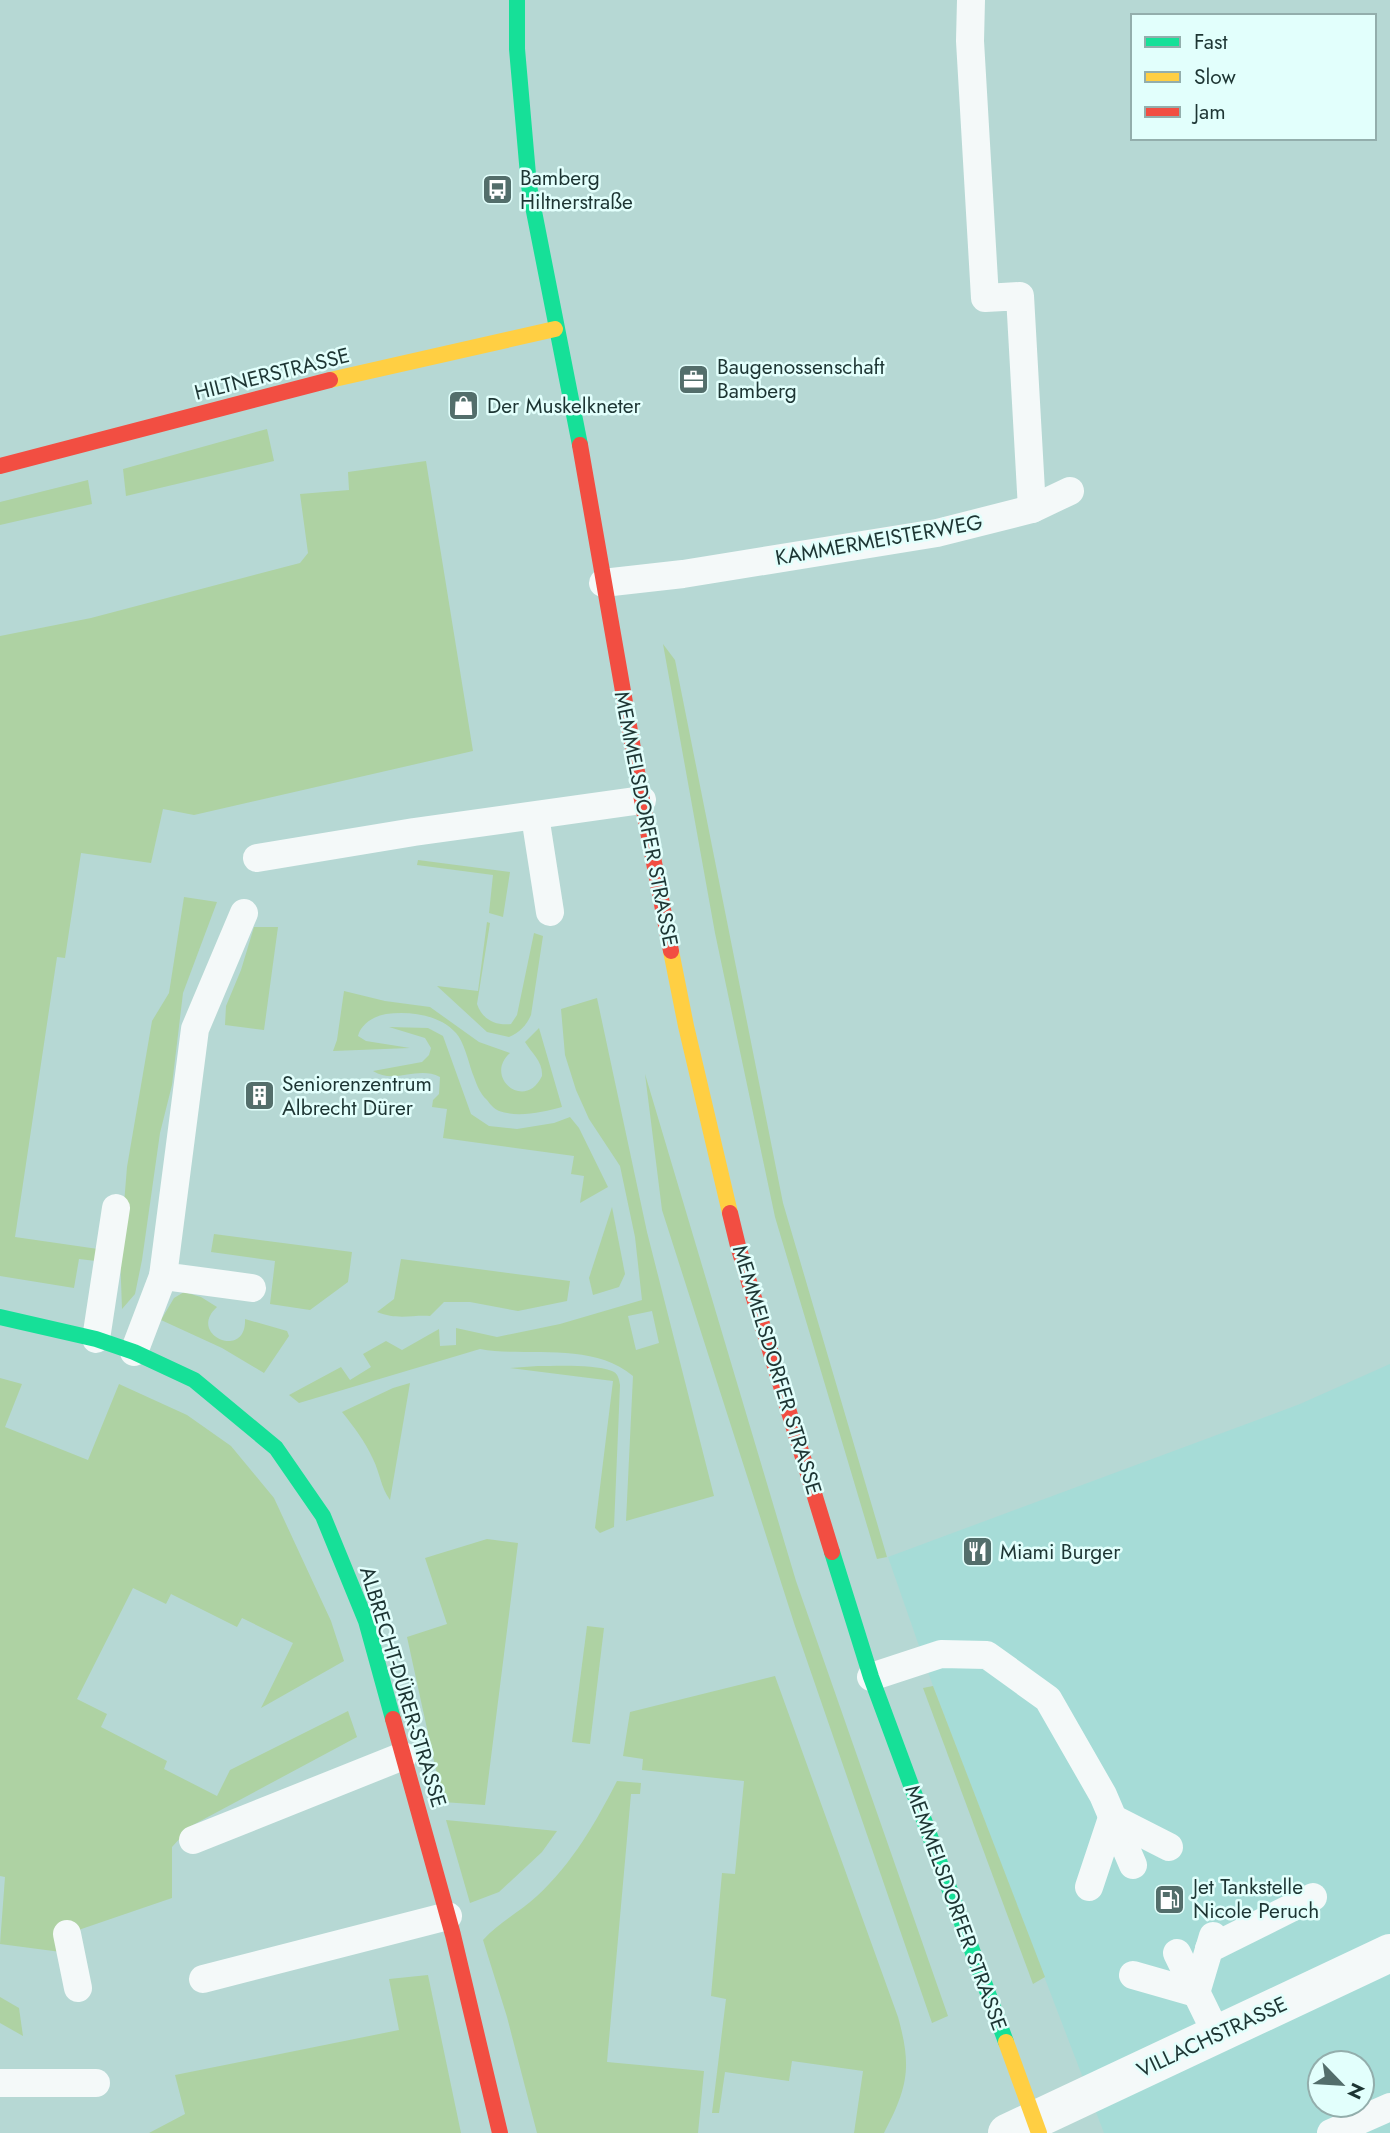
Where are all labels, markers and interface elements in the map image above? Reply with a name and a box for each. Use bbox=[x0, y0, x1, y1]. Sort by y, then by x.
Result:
legend bbox=[1131, 14, 1376, 140]
text: Fast bbox=[1194, 27, 1227, 57]
text: Slow bbox=[1194, 62, 1236, 92]
text: Jam bbox=[1191, 97, 1226, 127]
place label: Bamberg Hiltnerstraße bbox=[520, 163, 633, 217]
bus stop icon: Bamberg Hiltnerstraße bbox=[480, 173, 514, 207]
street label: HILTNERSTRASSE bbox=[191, 340, 353, 408]
place label: Baugenossenschaft Bamberg bbox=[717, 352, 885, 406]
office icon: Baugenossenschaft Bamberg bbox=[677, 362, 711, 396]
shop icon: Der Muskelkneter bbox=[447, 389, 481, 423]
place label: Der Muskelkneter bbox=[487, 391, 642, 421]
street label: KAMMERMEISTERWEG bbox=[773, 507, 985, 573]
street label: MEMMELSDORFER STRASSE bbox=[607, 689, 685, 949]
place label: Seniorenzentrum Albrecht Dürer bbox=[282, 1069, 432, 1123]
building icon: Seniorenzentrum Albrecht Dürer bbox=[242, 1079, 276, 1113]
street label: MEMMELSDORFER STRASSE bbox=[725, 1242, 829, 1498]
restaurant icon: Miami Burger bbox=[960, 1535, 994, 1569]
place label: Miami Burger bbox=[1000, 1537, 1121, 1567]
street label: ALBRECHT-DÜRER-STRASSE bbox=[352, 1563, 454, 1811]
street label: MEMMELSDORFER STRASSE bbox=[898, 1781, 1014, 2035]
place label: Jet Tankstelle Nicole Peruch bbox=[1190, 1872, 1319, 1926]
fuel station icon: Jet Tankstelle Nicole Peruch bbox=[1153, 1882, 1187, 1916]
street label: VILLACHSTRASSE bbox=[1132, 1989, 1292, 2085]
north arrow bbox=[1306, 2049, 1376, 2119]
text: N bbox=[1341, 2078, 1371, 2104]

